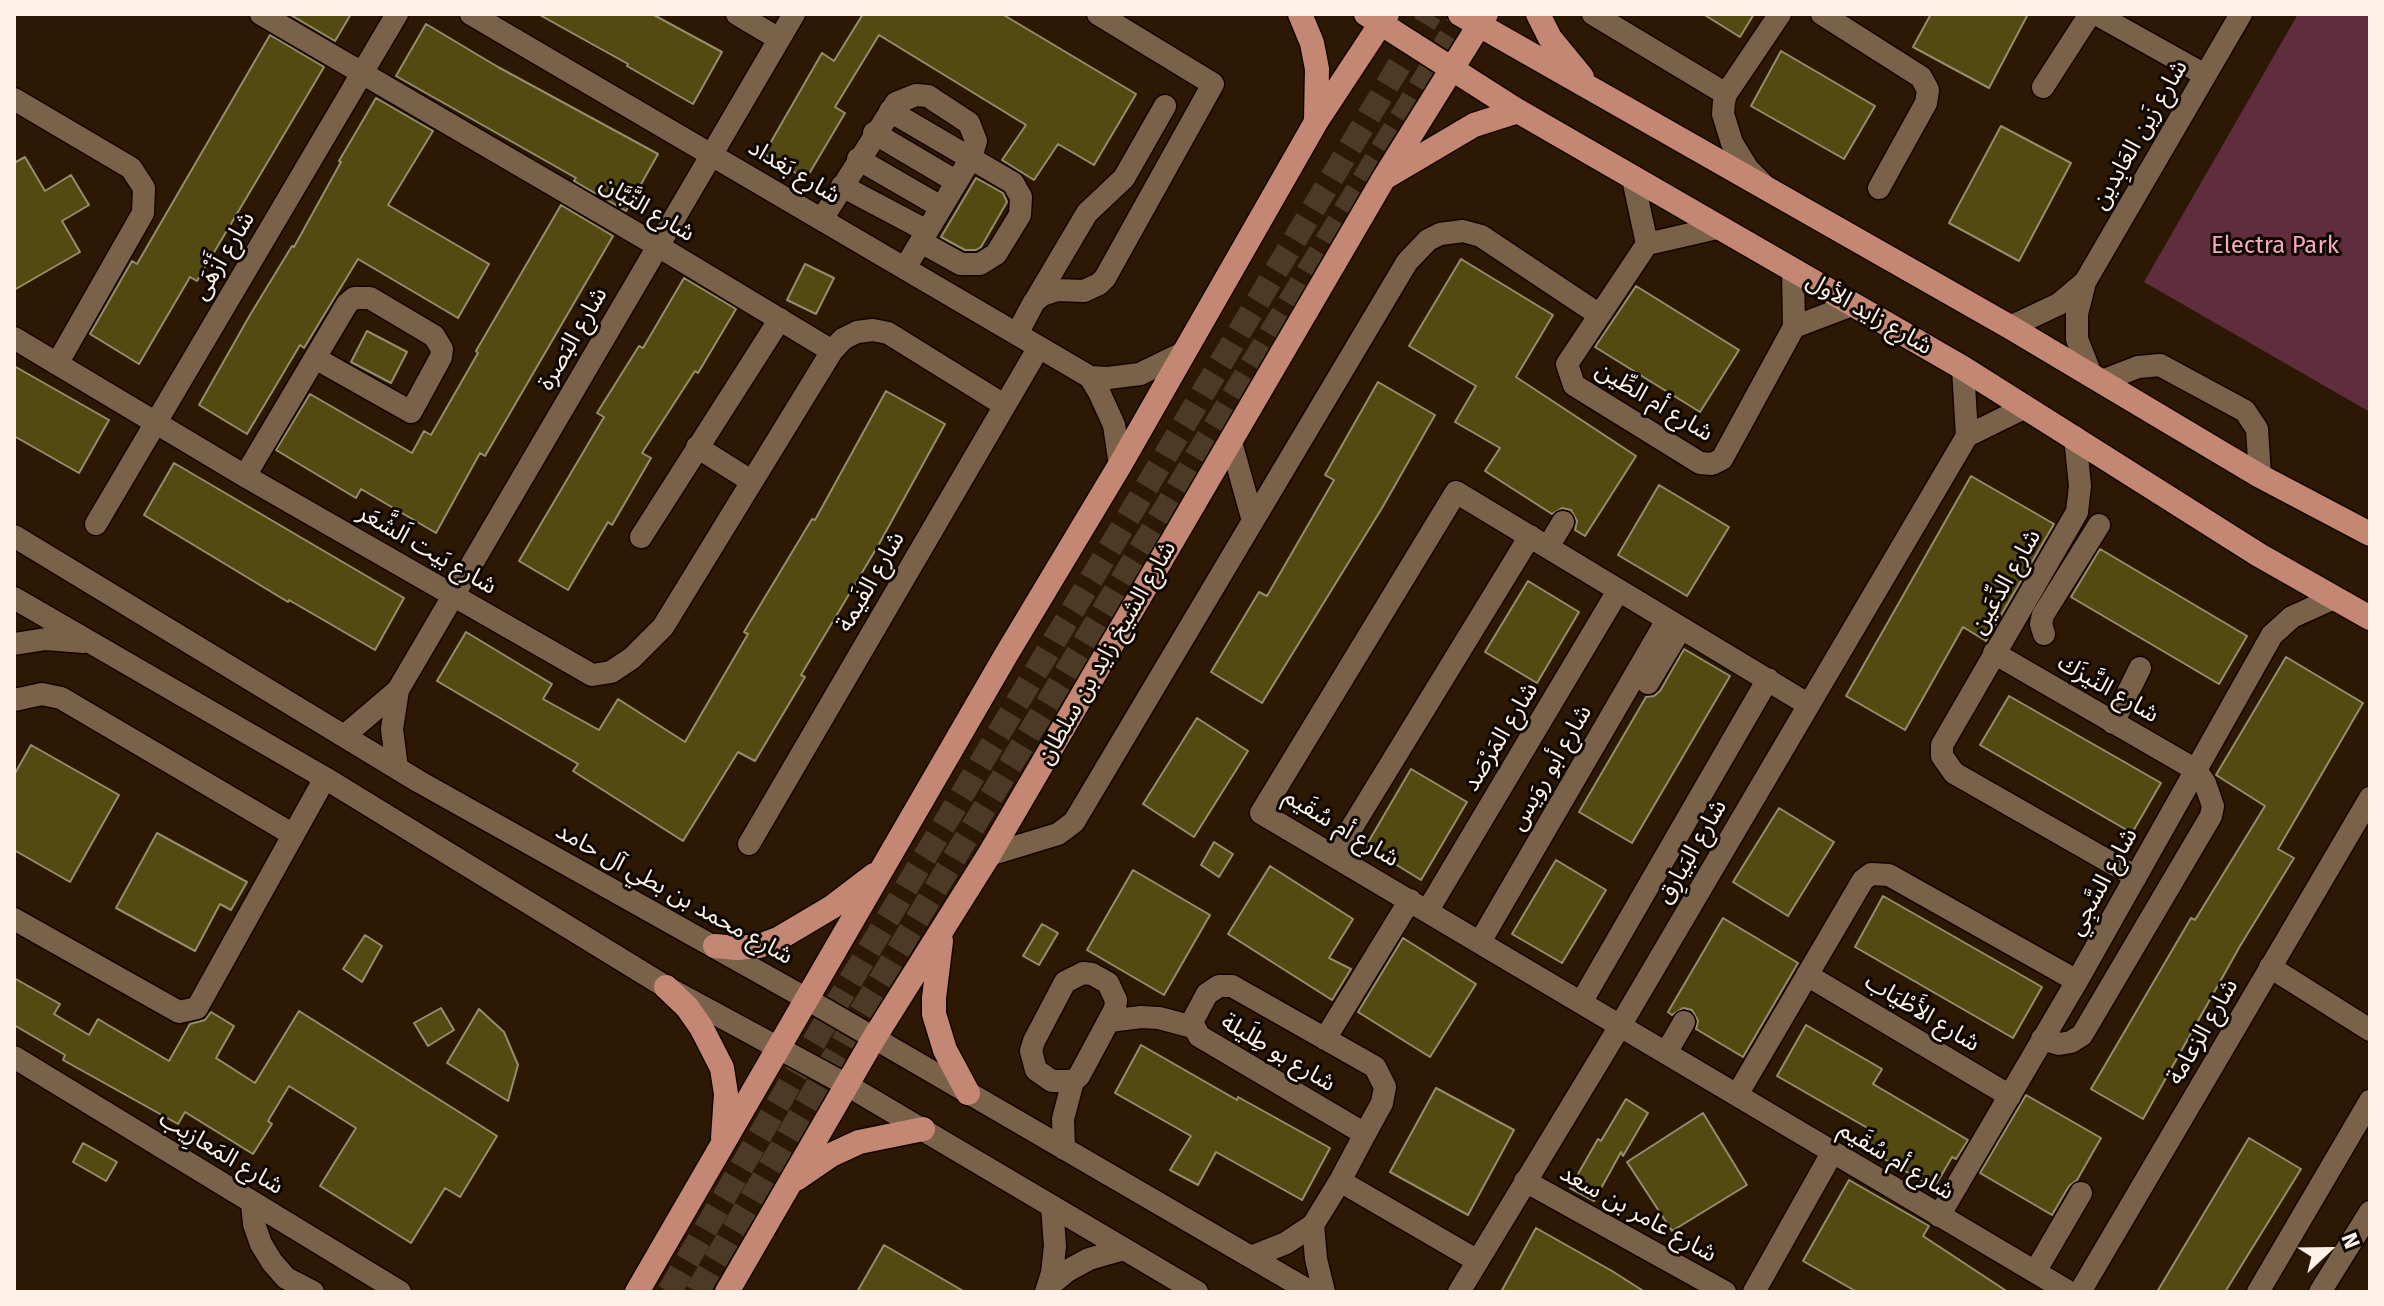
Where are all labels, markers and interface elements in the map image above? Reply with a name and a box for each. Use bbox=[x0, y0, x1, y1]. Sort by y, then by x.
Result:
street label: شارع زَين العَابِدين bbox=[2086, 55, 2194, 215]
street label: شارع بَغداد bbox=[743, 133, 845, 211]
street label: شارع التَّبَّان bbox=[594, 169, 700, 249]
street label: شارع أَزْهَى bbox=[186, 207, 262, 305]
park label: Electra Park bbox=[2211, 232, 2339, 260]
street label: شارع زايد الأول bbox=[1801, 266, 1937, 362]
street label: شارع البَصرة bbox=[532, 282, 614, 396]
street label: شارع أم الطِّين bbox=[1590, 356, 1718, 448]
street label: شارع بَيت اَلشَّعَر bbox=[352, 499, 502, 601]
street label: شارع الدِّعَين bbox=[1964, 524, 2048, 640]
street label: شارع الفَيمة bbox=[831, 527, 911, 637]
street label: شارع الشيخ زايد بن سلطان bbox=[1031, 536, 1183, 770]
street label: شارع النَّيزَك bbox=[2052, 648, 2164, 730]
street label: شارع المَرْصَد bbox=[1457, 677, 1545, 797]
street label: شارع أبو روَيس bbox=[1504, 700, 1598, 836]
street label: شارع أم سُقَيم bbox=[1278, 782, 1404, 874]
street label: شارع البَيارِق bbox=[1651, 795, 1733, 909]
street label: شارع محمد بن بطي آل حامد bbox=[550, 817, 798, 971]
street label: شارع السَّجِي bbox=[2062, 823, 2144, 941]
street label: شارع الأَطْيَاب bbox=[1859, 967, 1985, 1059]
street label: شارع الزعامة bbox=[2161, 974, 2245, 1090]
street label: شارع بو طِلَيلة bbox=[1215, 1008, 1341, 1098]
street label: شارع المَعازِيب bbox=[154, 1105, 288, 1201]
street label: شارع أم سُقَيم bbox=[1833, 1115, 1959, 1207]
street label: شارع عامر بن سعد bbox=[1554, 1159, 1722, 1269]
north arrow bbox=[2288, 1210, 2368, 1290]
text: N bbox=[2335, 1229, 2366, 1253]

